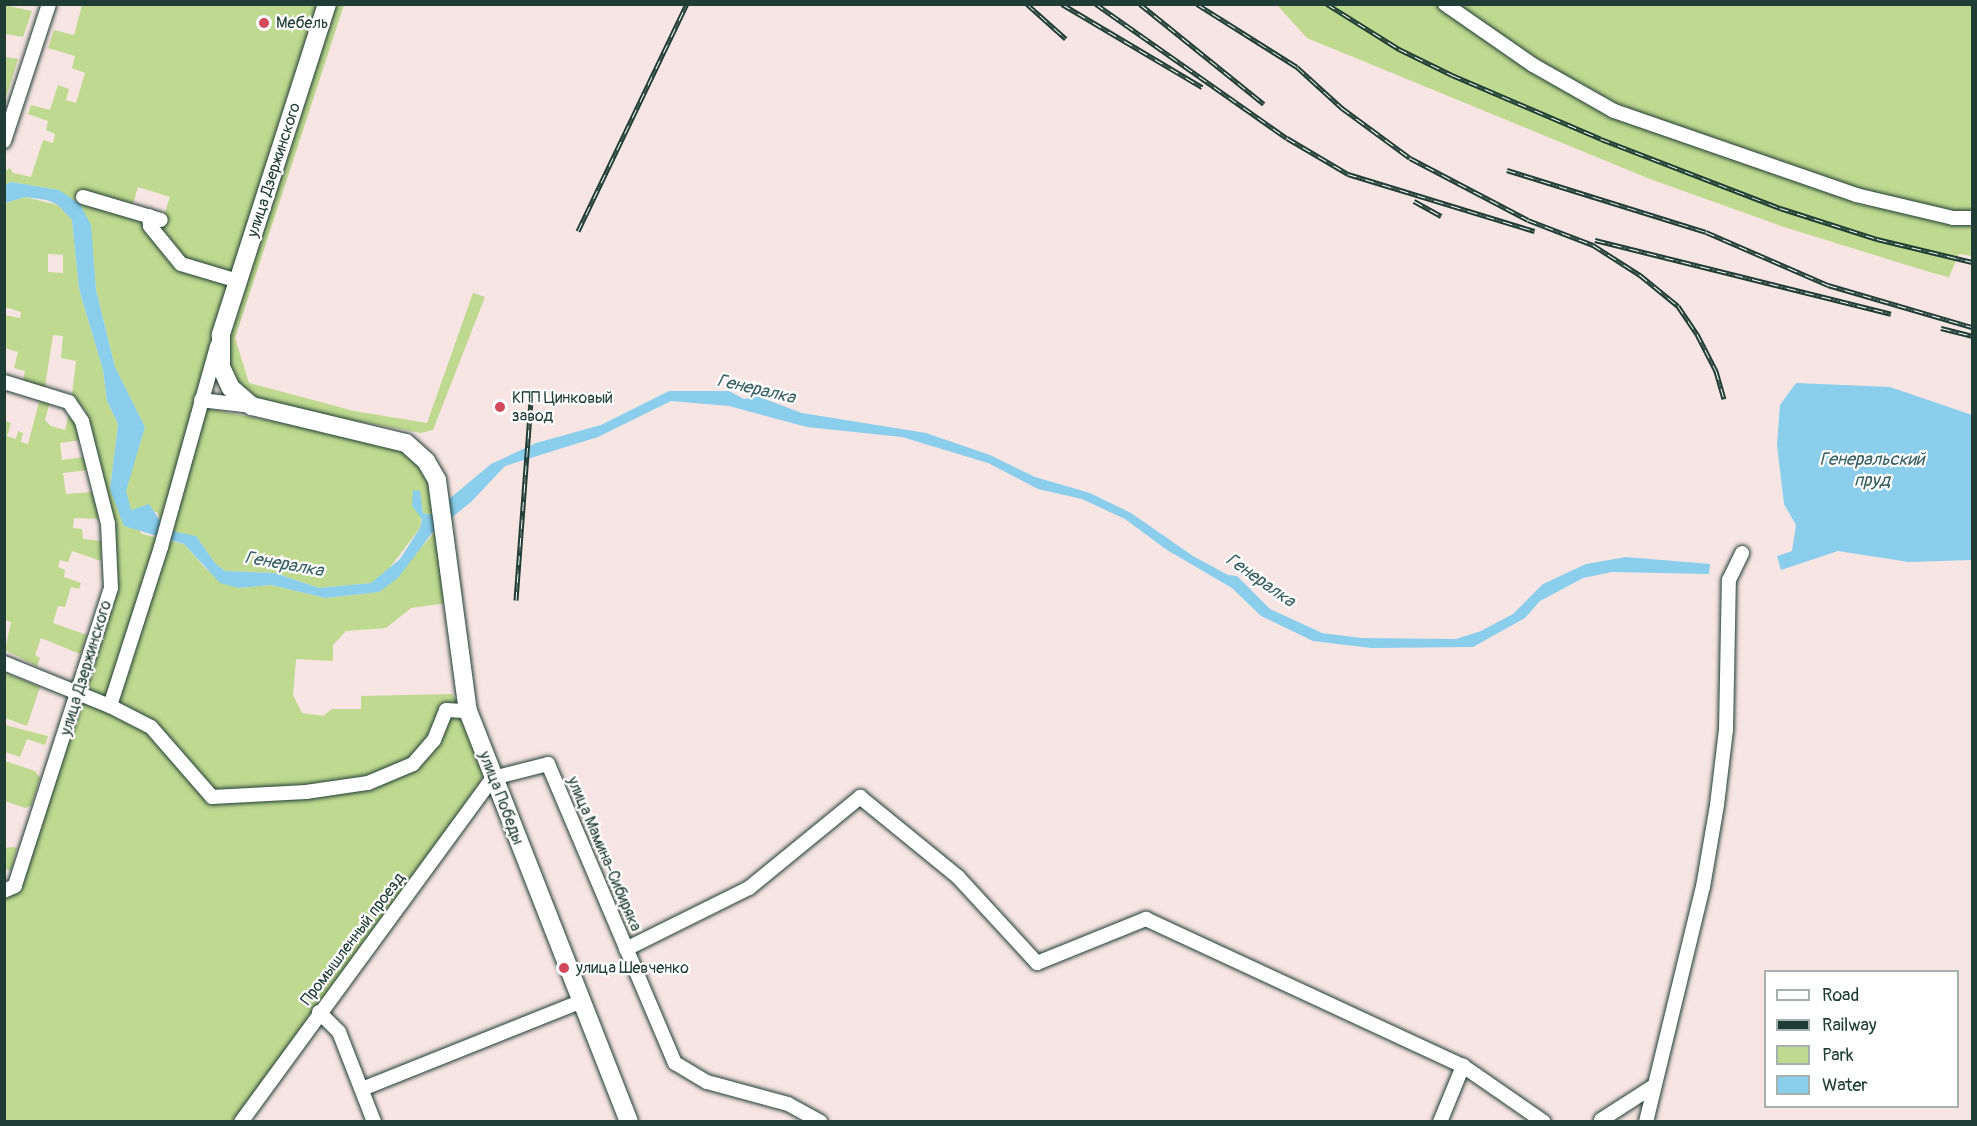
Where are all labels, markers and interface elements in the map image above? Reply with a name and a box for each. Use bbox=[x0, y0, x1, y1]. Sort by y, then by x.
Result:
place label: Мебель bbox=[276, 13, 328, 33]
marker: Мебель bbox=[257, 16, 271, 30]
street label: улица Дзержинского bbox=[243, 100, 305, 240]
water label: Генералка bbox=[715, 371, 797, 409]
place label: КПП Цинковый завод bbox=[512, 388, 613, 426]
marker: КПП Цинковый завод bbox=[493, 400, 507, 414]
water label: Генеральский пруд bbox=[1819, 450, 1925, 492]
water label: Генералка bbox=[243, 547, 325, 583]
water label: Генералка bbox=[1221, 549, 1299, 613]
street label: улица Дзержинского bbox=[56, 598, 116, 738]
street label: улица Победы bbox=[474, 749, 528, 847]
street label: улица Мамина-Сибиряка bbox=[563, 774, 645, 934]
street label: Промышленный проезд bbox=[297, 869, 409, 1009]
place label: улица Шевченко bbox=[576, 958, 689, 978]
marker: улица Шевченко bbox=[557, 961, 571, 975]
legend bbox=[1764, 970, 1959, 1108]
text: Road bbox=[1822, 984, 1859, 1007]
text: Railway bbox=[1822, 1014, 1877, 1037]
text: Park bbox=[1822, 1044, 1854, 1067]
text: Water bbox=[1822, 1074, 1868, 1097]

